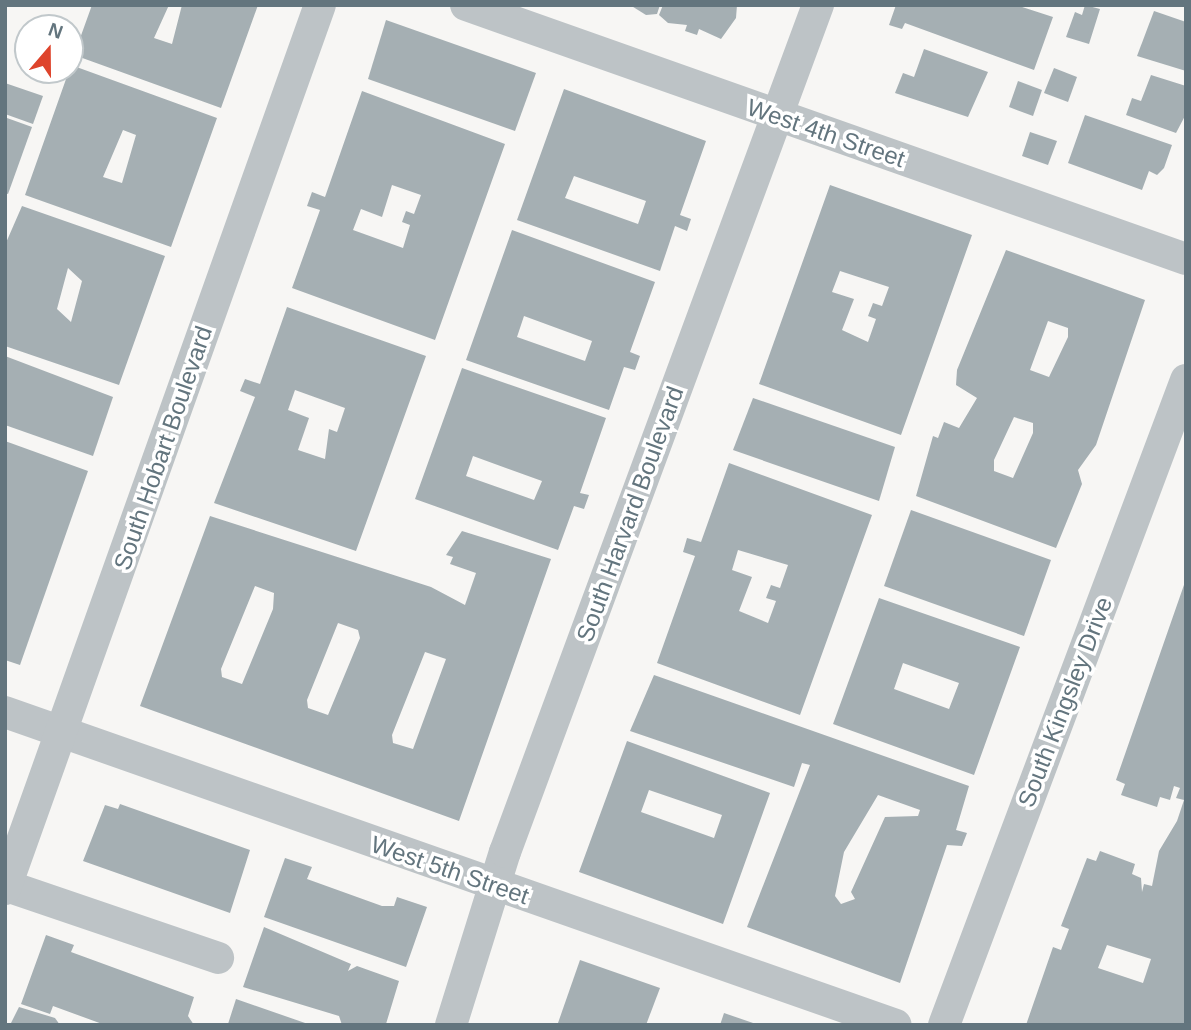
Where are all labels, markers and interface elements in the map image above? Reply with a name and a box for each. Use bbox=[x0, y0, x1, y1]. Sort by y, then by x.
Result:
north arrow bbox=[14, 14, 84, 84]
text: N bbox=[46, 18, 66, 43]
street label: West 4th Street bbox=[743, 93, 909, 173]
street label: South Hobart Boulevard bbox=[108, 322, 218, 574]
street label: South Harvard Boulevard bbox=[570, 382, 690, 646]
street label: South Kingsley Drive bbox=[1012, 593, 1118, 811]
street label: West 5th Street bbox=[367, 830, 533, 910]

